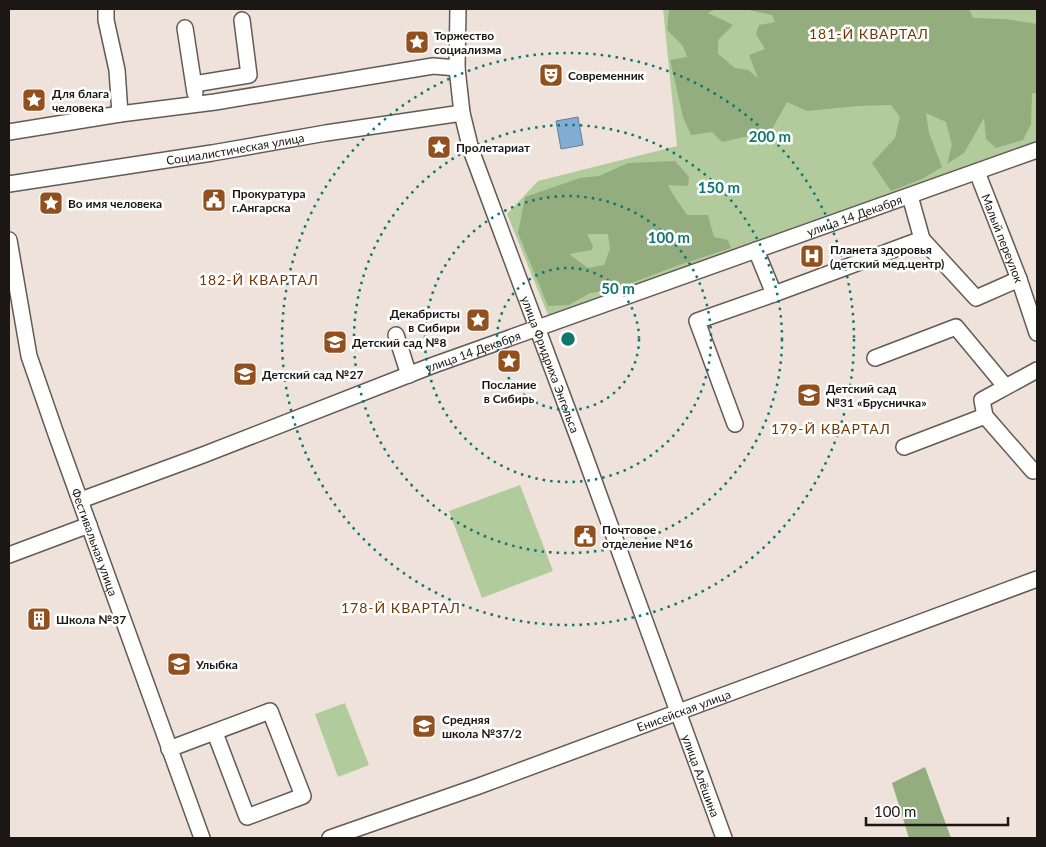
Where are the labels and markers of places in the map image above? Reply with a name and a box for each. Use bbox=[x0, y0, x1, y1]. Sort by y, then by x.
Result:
place label: Торжество социализма bbox=[434, 28, 501, 57]
place icon: Торжество социализма bbox=[404, 29, 430, 55]
theatre icon: Современник bbox=[538, 62, 564, 88]
place label: Современник bbox=[568, 68, 645, 83]
place label: Для блага человека bbox=[52, 86, 109, 115]
place icon: Для блага человека bbox=[21, 87, 47, 113]
place icon: Пролетариат bbox=[426, 134, 452, 160]
place label: Пролетариат bbox=[456, 140, 531, 155]
place label: Прокуратура г.Ангарска bbox=[232, 186, 306, 215]
public building icon: Прокуратура г.Ангарска bbox=[201, 187, 227, 213]
place icon: Во имя человека bbox=[38, 190, 64, 216]
place label: Во имя человека bbox=[68, 196, 162, 211]
place label: Планета здоровья (детский мед.центр) bbox=[830, 242, 944, 271]
hospital icon: Планета здоровья (детский мед.центр) bbox=[799, 243, 825, 269]
place label: Декабристы в Сибири bbox=[390, 306, 460, 335]
place icon: Декабристы в Сибири bbox=[465, 307, 491, 333]
school or university icon: Детский сад №8 bbox=[322, 329, 348, 355]
centre of rings bbox=[559, 330, 577, 348]
place label: Детский сад №8 bbox=[352, 335, 446, 350]
place icon: Послание в Сибирь bbox=[496, 348, 522, 374]
school or university icon: Детский сад №27 bbox=[232, 361, 258, 387]
place label: Детский сад №27 bbox=[262, 367, 363, 382]
place label: Послание в Сибирь bbox=[482, 377, 537, 406]
place label: Детский сад №31 «Брусничка» bbox=[826, 381, 927, 410]
school or university icon: Детский сад №31 «Брусничка» bbox=[796, 382, 822, 408]
place label: Почтовое отделение №16 bbox=[602, 522, 693, 551]
public building icon: Почтовое отделение №16 bbox=[572, 523, 598, 549]
building icon: Школа №37 bbox=[26, 606, 52, 632]
place label: Школа №37 bbox=[56, 612, 126, 627]
school or university icon: Улыбка bbox=[166, 651, 192, 677]
place label: Улыбка bbox=[195, 657, 238, 672]
place label: Средняя школа №37/2 bbox=[442, 712, 522, 741]
school or university icon: Средняя школа №37/2 bbox=[411, 713, 437, 739]

